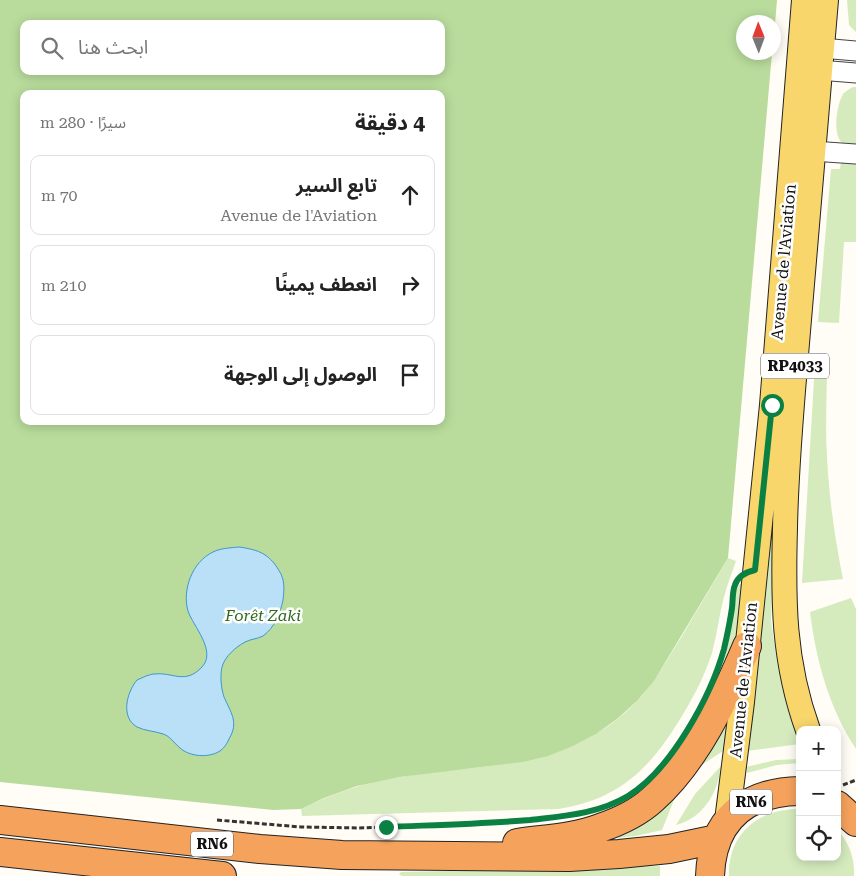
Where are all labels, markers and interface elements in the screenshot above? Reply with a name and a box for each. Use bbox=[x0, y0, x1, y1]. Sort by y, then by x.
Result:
north arrow bbox=[736, 15, 781, 60]
search box bbox=[20, 20, 445, 75]
icon: search bbox=[38, 34, 66, 62]
text: ابحث هنا bbox=[78, 36, 148, 59]
text: 4 دقيقة bbox=[355, 111, 425, 135]
text: سيرًا · 280 m bbox=[40, 113, 126, 132]
text: تابع السير bbox=[296, 174, 377, 197]
icon: ahead bbox=[396, 181, 424, 209]
street label: Avenue de l'Aviation bbox=[767, 183, 800, 341]
text: 70 m bbox=[41, 186, 78, 205]
text: Avenue de l'Aviation bbox=[221, 206, 377, 225]
icon: right bbox=[396, 271, 424, 299]
text: انعطف يمينًا bbox=[275, 273, 377, 296]
text: 210 m bbox=[41, 276, 87, 295]
road number: RP4033 bbox=[761, 354, 829, 378]
icon: arrive bbox=[396, 361, 424, 389]
text: الوصول إلى الوجهة bbox=[224, 363, 377, 386]
route start bbox=[761, 394, 784, 417]
street label: Avenue de l'Aviation bbox=[726, 601, 761, 759]
park label: Forêt Zaki bbox=[224, 606, 301, 625]
map controls bbox=[796, 726, 841, 861]
button: + bbox=[796, 726, 841, 771]
button: − bbox=[796, 771, 841, 816]
road number: RN6 bbox=[730, 790, 772, 814]
route end bbox=[375, 816, 398, 839]
button: locate bbox=[796, 816, 841, 861]
road number: RN6 bbox=[191, 832, 233, 856]

